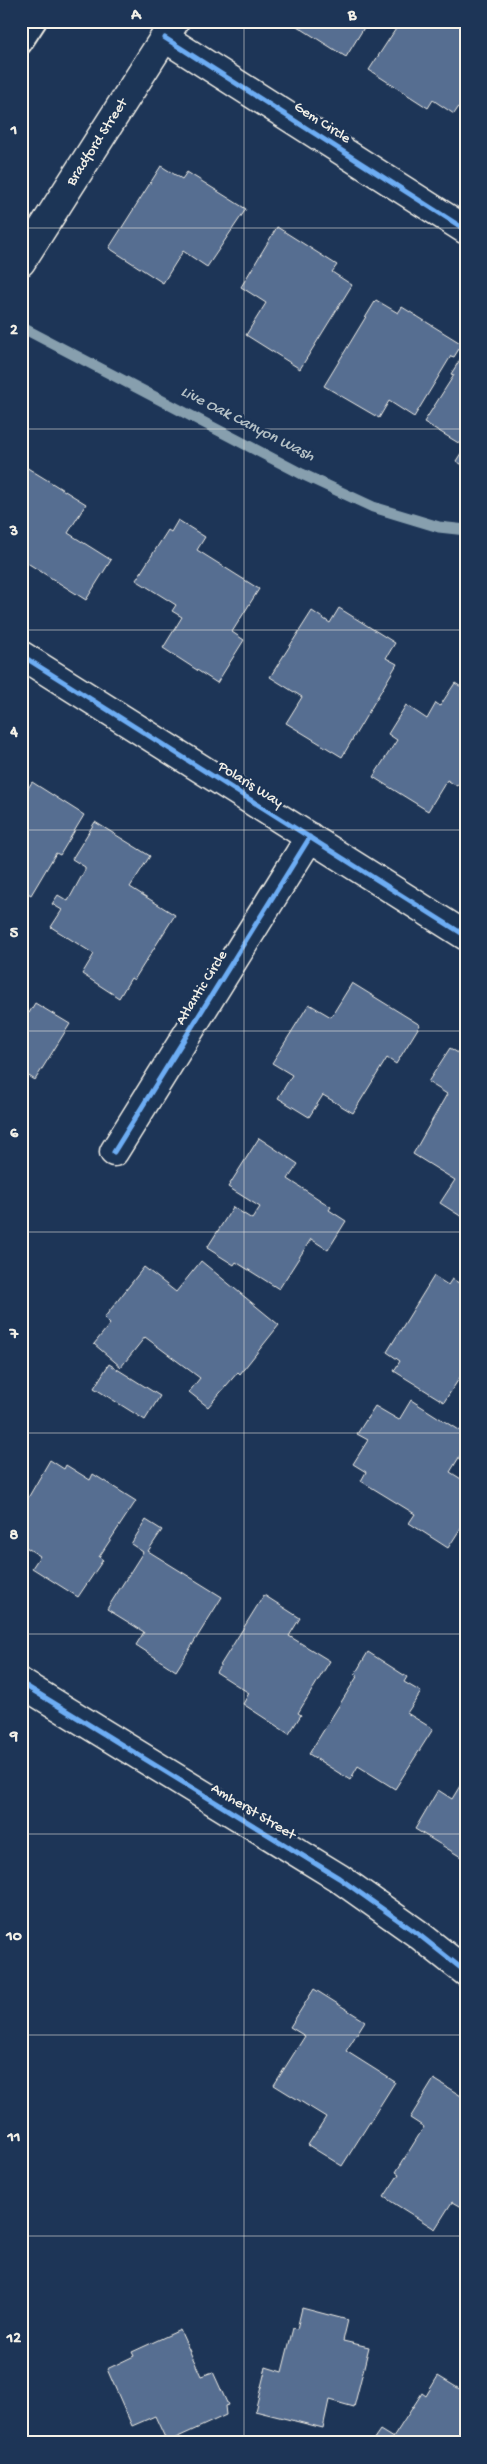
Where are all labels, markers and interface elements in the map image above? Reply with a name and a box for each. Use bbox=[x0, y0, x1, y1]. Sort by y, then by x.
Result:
text: A bbox=[130, 7, 142, 26]
text: B bbox=[347, 7, 357, 26]
street label: Bradford Street bbox=[62, 94, 133, 190]
street label: Gem Circle bbox=[290, 98, 354, 148]
text: 1 bbox=[10, 122, 17, 141]
text: 2 bbox=[10, 322, 18, 341]
water label: Live Oak Canyon Wash bbox=[177, 383, 317, 467]
text: 3 bbox=[9, 523, 18, 542]
text: 4 bbox=[9, 724, 18, 743]
street label: Polaris Way bbox=[213, 757, 287, 813]
text: 5 bbox=[10, 925, 19, 944]
street label: Atlantic Circle bbox=[172, 947, 232, 1029]
text: 6 bbox=[10, 1125, 19, 1144]
text: 7 bbox=[9, 1326, 19, 1345]
text: 8 bbox=[10, 1527, 19, 1546]
text: 9 bbox=[9, 1728, 18, 1747]
street label: Amherst Street bbox=[207, 1780, 300, 1845]
text: 10 bbox=[5, 1928, 22, 1947]
text: 11 bbox=[7, 2129, 20, 2148]
text: 12 bbox=[6, 2330, 21, 2349]

